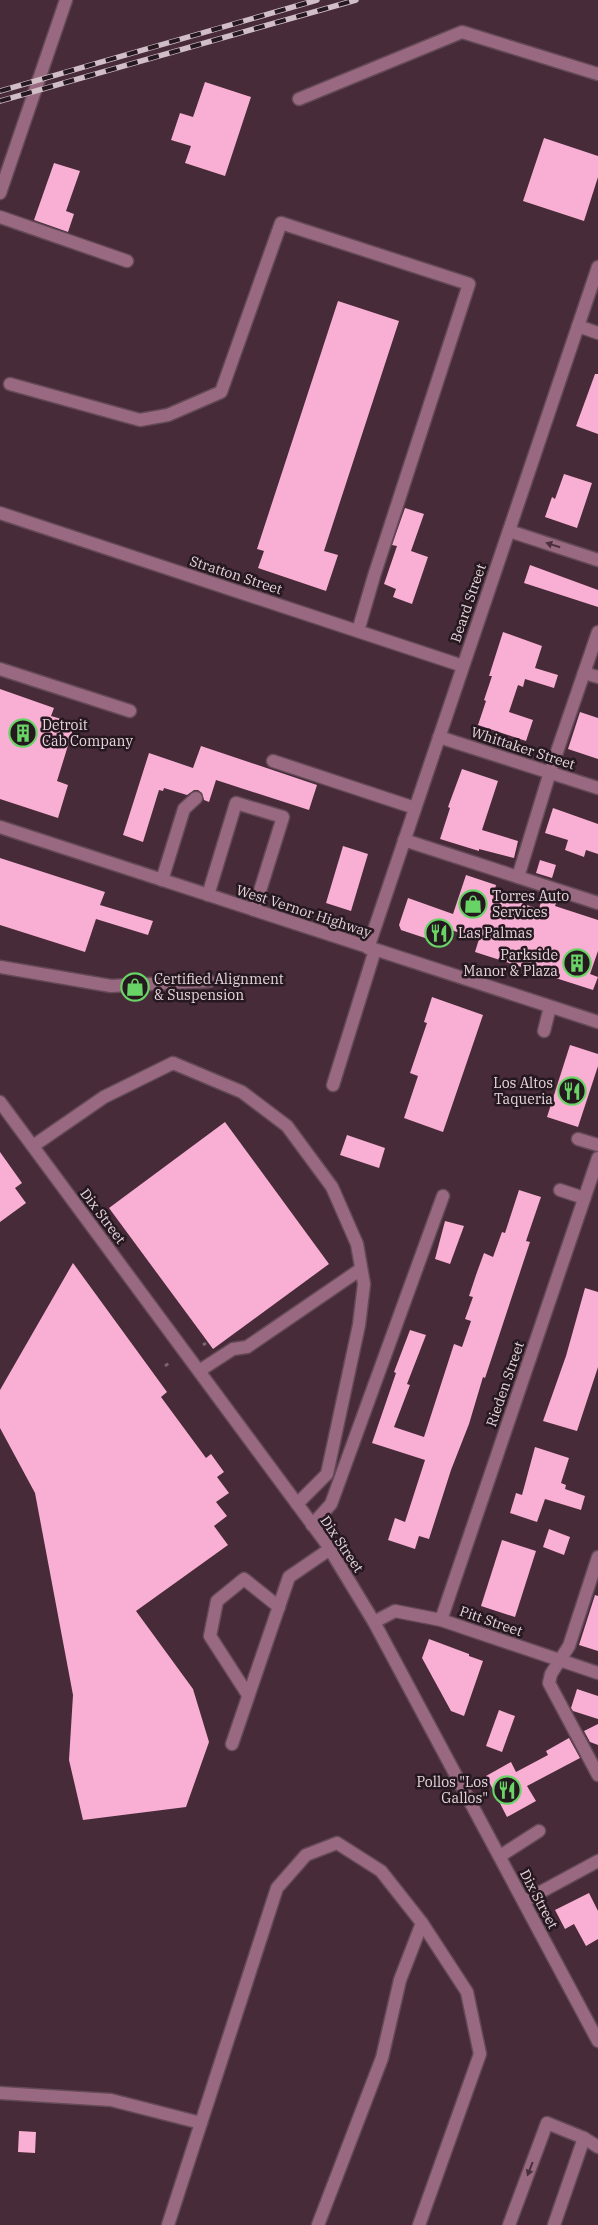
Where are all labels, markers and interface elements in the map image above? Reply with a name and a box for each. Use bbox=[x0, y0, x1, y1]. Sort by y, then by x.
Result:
one-way arrow bbox=[546, 541, 561, 549]
street label: Stratton Street bbox=[188, 552, 285, 598]
street label: Beard Street bbox=[446, 561, 490, 645]
place label: Detroit Cab Company bbox=[42, 716, 133, 750]
building icon: Detroit Cab Company bbox=[8, 718, 38, 748]
street label: Whittaker Street bbox=[469, 723, 577, 773]
street label: West Vernor Highway bbox=[234, 881, 374, 942]
place label: Torres Auto Services bbox=[492, 887, 569, 921]
shop icon: Torres Auto Services bbox=[458, 889, 488, 919]
restaurant icon: Las Palmas bbox=[424, 918, 454, 948]
place label: Las Palmas bbox=[458, 924, 532, 942]
place label: Parkside Manor & Plaza bbox=[463, 946, 558, 980]
building icon: Parkside Manor & Plaza bbox=[562, 948, 592, 978]
place label: Certified Alignment & Suspension bbox=[154, 970, 284, 1004]
shop icon: Certified Alignment & Suspension bbox=[120, 972, 150, 1002]
place label: Los Altos Taqueria bbox=[493, 1074, 553, 1108]
restaurant icon: Los Altos Taqueria bbox=[557, 1076, 587, 1106]
street label: Dix Street bbox=[76, 1185, 130, 1247]
street label: Rieden Street bbox=[482, 1339, 528, 1429]
street label: Dix Street bbox=[316, 1512, 368, 1576]
street label: Pitt Street bbox=[457, 1602, 525, 1640]
place label: Pollos "Los Gallos" bbox=[416, 1773, 488, 1807]
restaurant icon: Pollos "Los Gallos" bbox=[492, 1775, 522, 1805]
street label: Dix Street bbox=[516, 1866, 562, 1932]
one-way arrow bbox=[526, 2162, 534, 2177]

